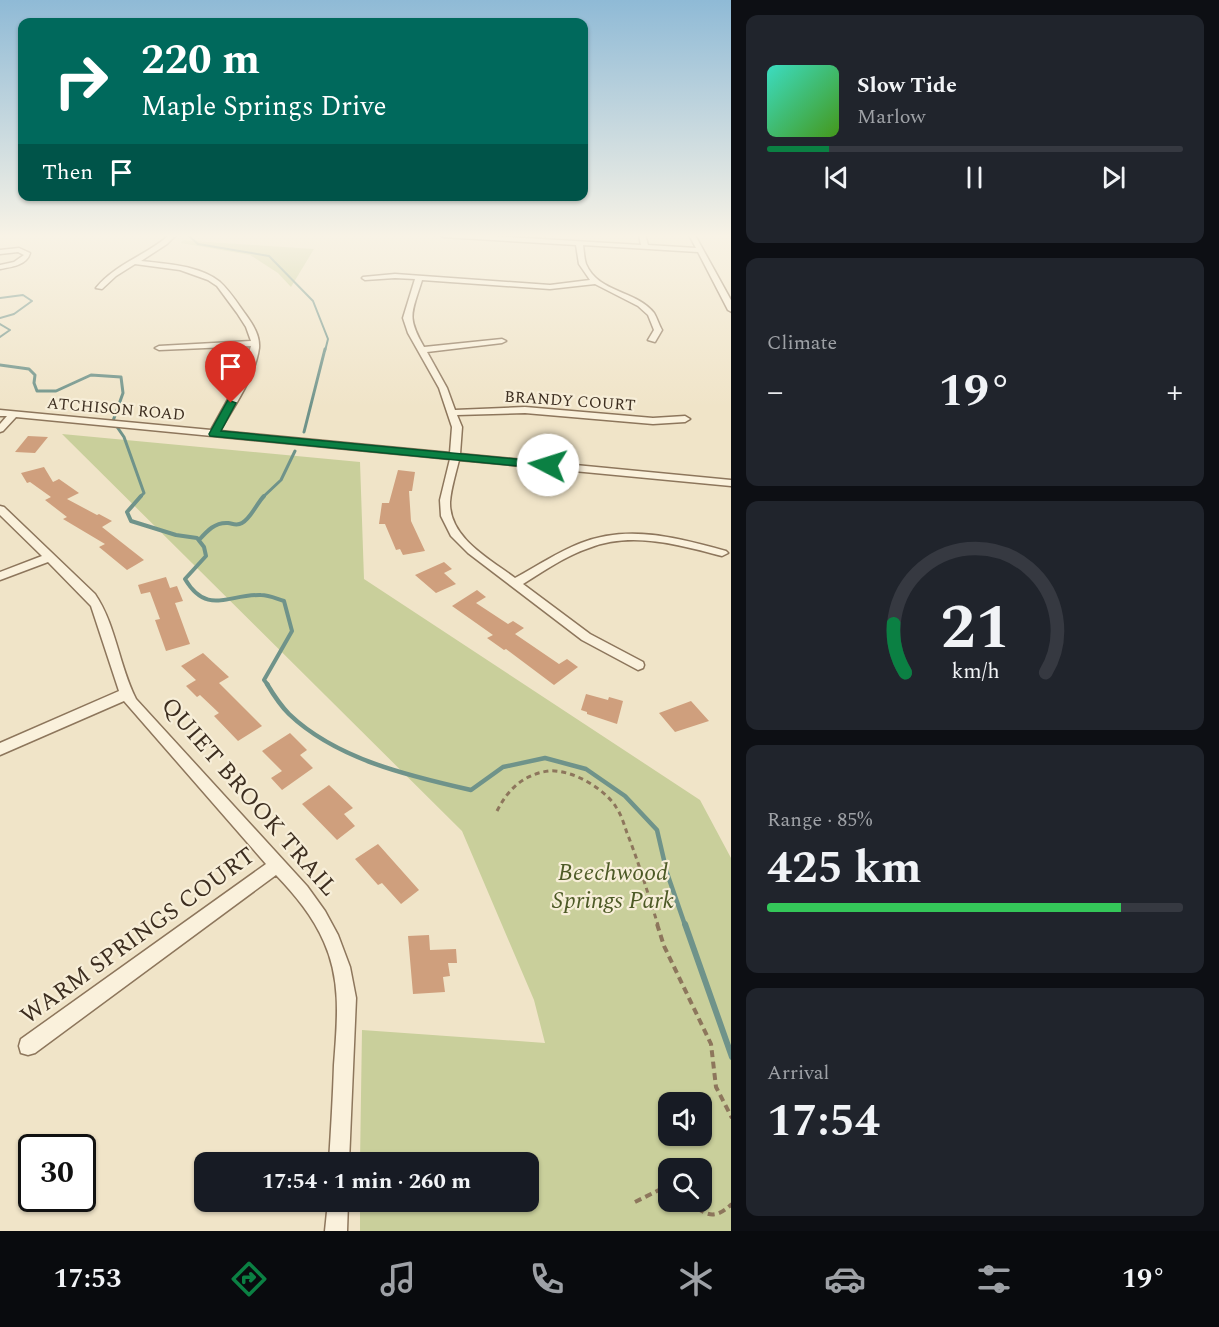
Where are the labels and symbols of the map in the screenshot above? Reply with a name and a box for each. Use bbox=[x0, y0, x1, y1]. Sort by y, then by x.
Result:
pin bbox=[205, 341, 256, 403]
street label: BRANDY COURT bbox=[504, 384, 637, 418]
street label: ATCHISON ROAD bbox=[46, 391, 186, 427]
position arrow bbox=[516, 433, 580, 497]
street label: QUIET BROOK TRAIL bbox=[152, 689, 346, 905]
street label: WARM SPRINGS COURT bbox=[13, 838, 263, 1034]
park label: Beechwood Springs Park bbox=[552, 855, 674, 919]
speed limit sign: 30 bbox=[18, 1134, 96, 1212]

